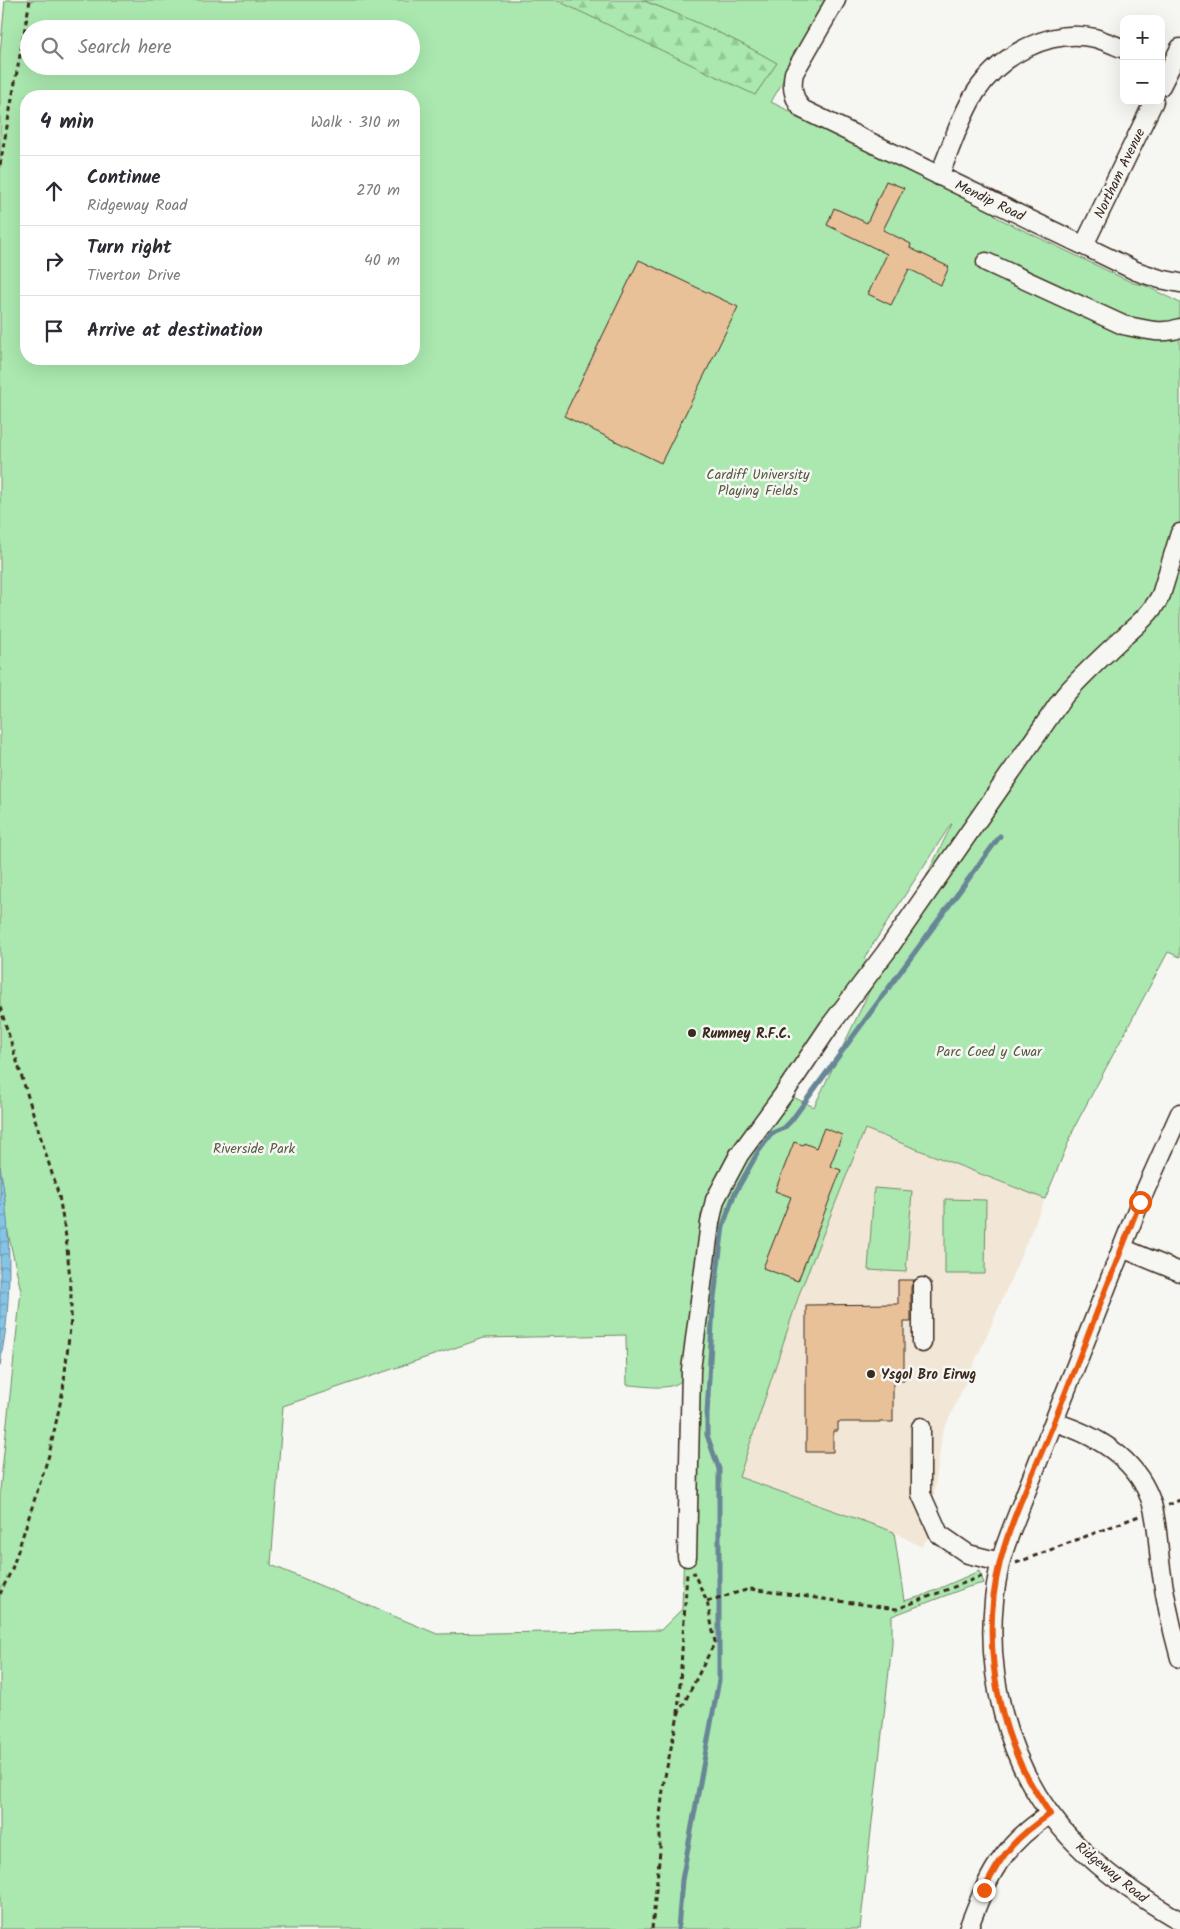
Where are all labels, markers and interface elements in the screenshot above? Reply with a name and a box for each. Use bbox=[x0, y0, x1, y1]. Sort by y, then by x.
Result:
map controls bbox=[1120, 15, 1165, 105]
button: + bbox=[1120, 15, 1165, 60]
search box bbox=[20, 20, 420, 75]
text: Search here bbox=[78, 33, 172, 63]
icon: search bbox=[38, 34, 66, 62]
button: − bbox=[1120, 60, 1165, 105]
text: 4 min bbox=[40, 106, 94, 139]
text: Walk · 310 m bbox=[311, 110, 400, 135]
street label: Northam Avenue bbox=[1089, 124, 1152, 222]
text: Continue bbox=[87, 163, 160, 193]
street label: Mendip Road bbox=[951, 174, 1029, 228]
icon: ahead bbox=[40, 177, 68, 205]
text: 270 m bbox=[356, 178, 400, 203]
text: Ridgeway Road bbox=[87, 193, 187, 218]
text: Turn right bbox=[87, 233, 172, 263]
icon: right bbox=[40, 247, 68, 275]
text: 40 m bbox=[364, 248, 400, 273]
text: Tiverton Drive bbox=[87, 263, 180, 288]
text: Arrive at destination bbox=[87, 316, 263, 346]
icon: arrive bbox=[40, 317, 68, 345]
park label: Cardiff University Playing Fields bbox=[706, 464, 810, 502]
place label: Rumney R.F.C. bbox=[702, 1023, 791, 1045]
marker: Rumney R.F.C. bbox=[686, 1027, 698, 1039]
park label: Parc Coed y Cwar bbox=[936, 1041, 1043, 1063]
park label: Riverside Park bbox=[213, 1138, 295, 1160]
route start bbox=[1129, 1191, 1152, 1214]
place label: Ysgol Bro Eirwg bbox=[881, 1364, 977, 1386]
marker: Ysgol Bro Eirwg bbox=[865, 1368, 877, 1380]
street label: Ridgeway Road bbox=[1070, 1837, 1153, 1910]
route end bbox=[973, 1879, 996, 1902]

